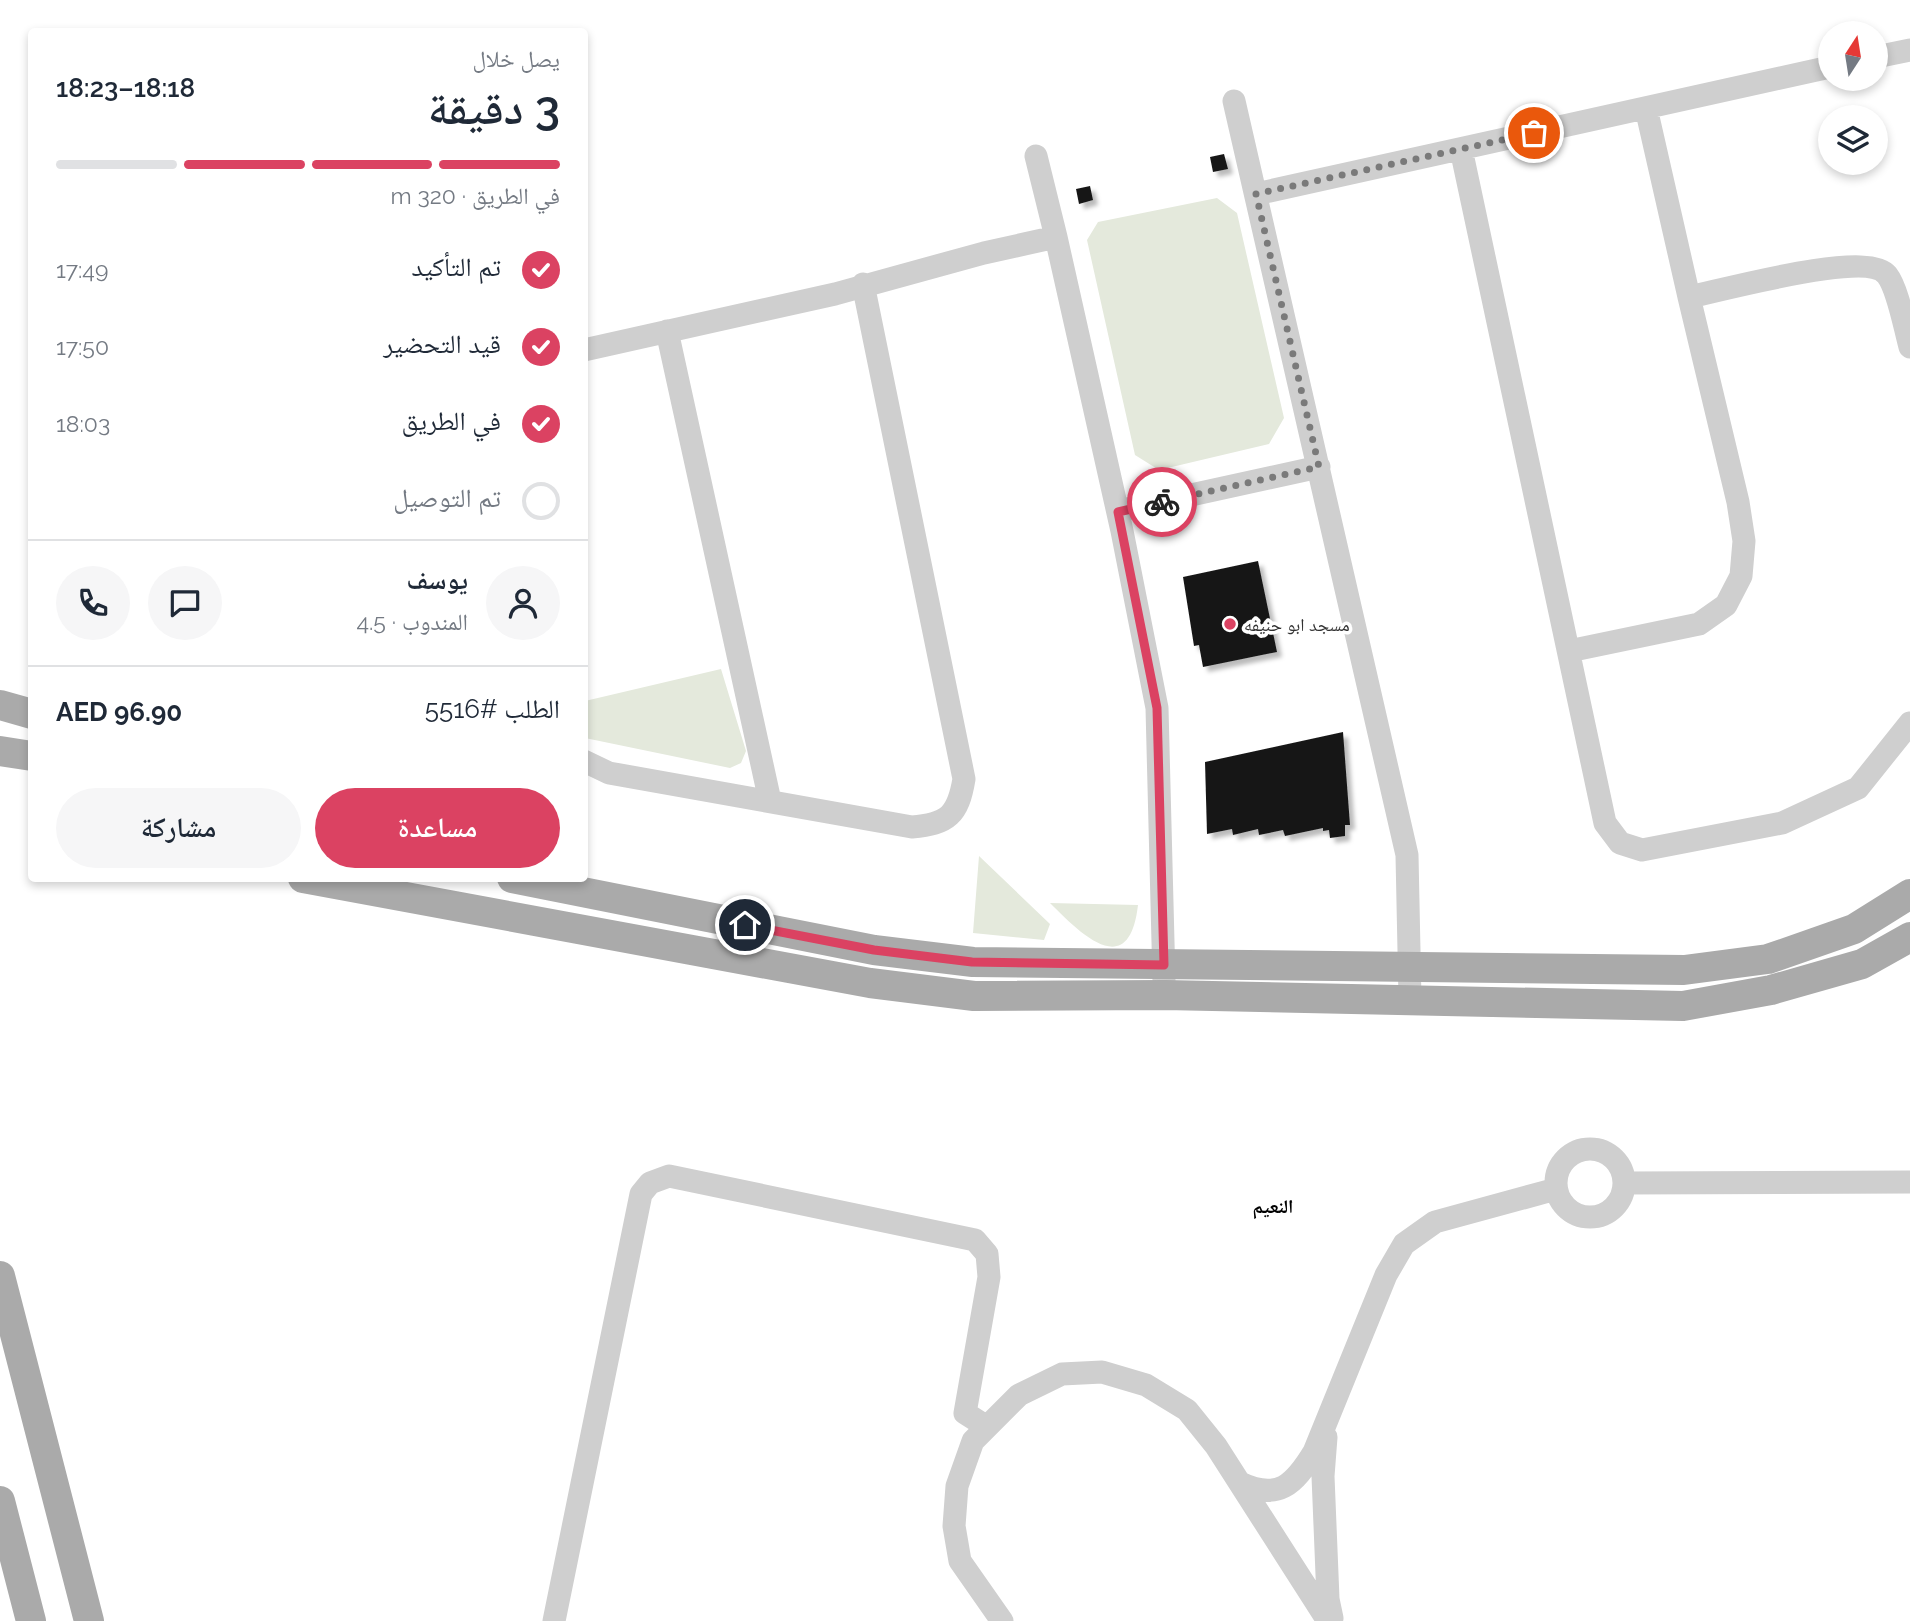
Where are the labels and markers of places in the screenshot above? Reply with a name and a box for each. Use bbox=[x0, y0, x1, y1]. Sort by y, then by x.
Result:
pin bbox=[1504, 103, 1564, 163]
place label: مسجد ابو حنيفه bbox=[1244, 614, 1350, 635]
marker: مسجد ابو حنيفه bbox=[1222, 616, 1238, 632]
pin bbox=[715, 895, 775, 955]

